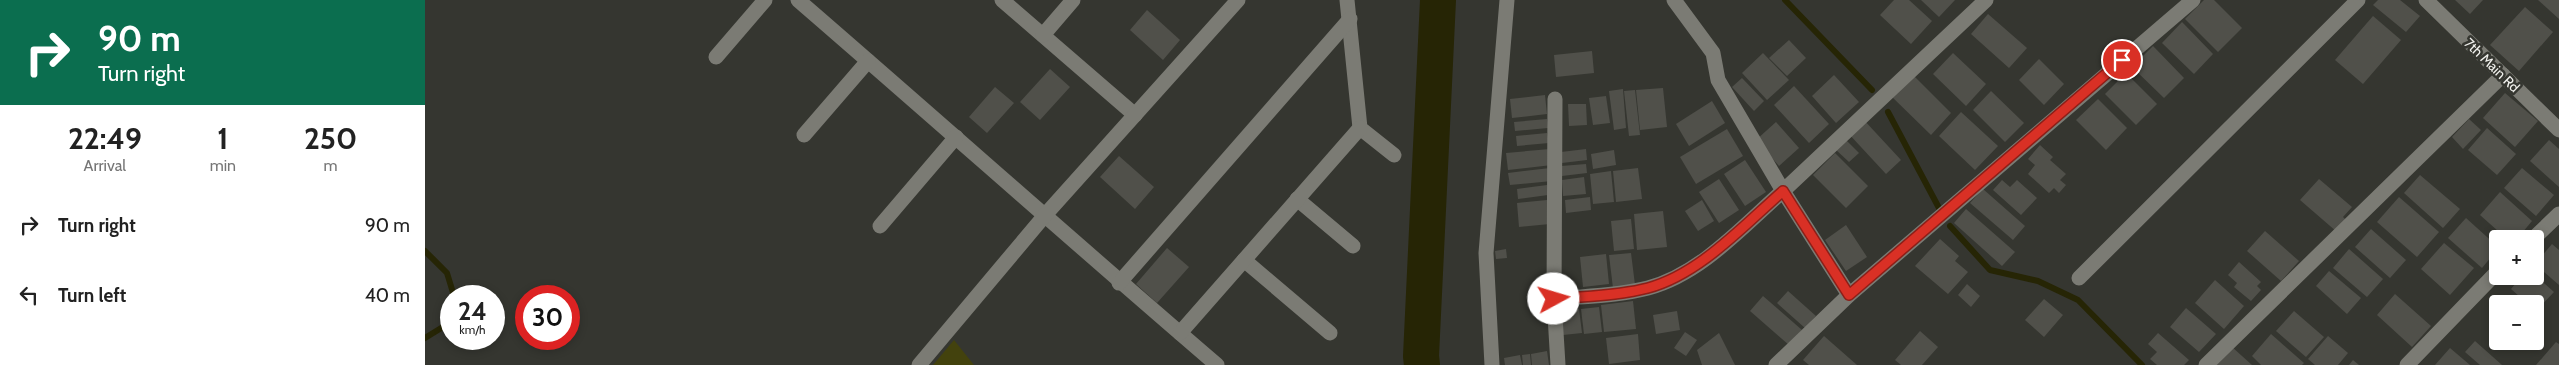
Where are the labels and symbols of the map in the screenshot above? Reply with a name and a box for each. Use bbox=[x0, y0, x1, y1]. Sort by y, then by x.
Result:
street label: 7th Main Rd bbox=[2460, 34, 2524, 96]
pin bbox=[2101, 39, 2143, 81]
position arrow bbox=[1527, 272, 1579, 324]
speed limit sign: 30 bbox=[515, 285, 580, 350]

